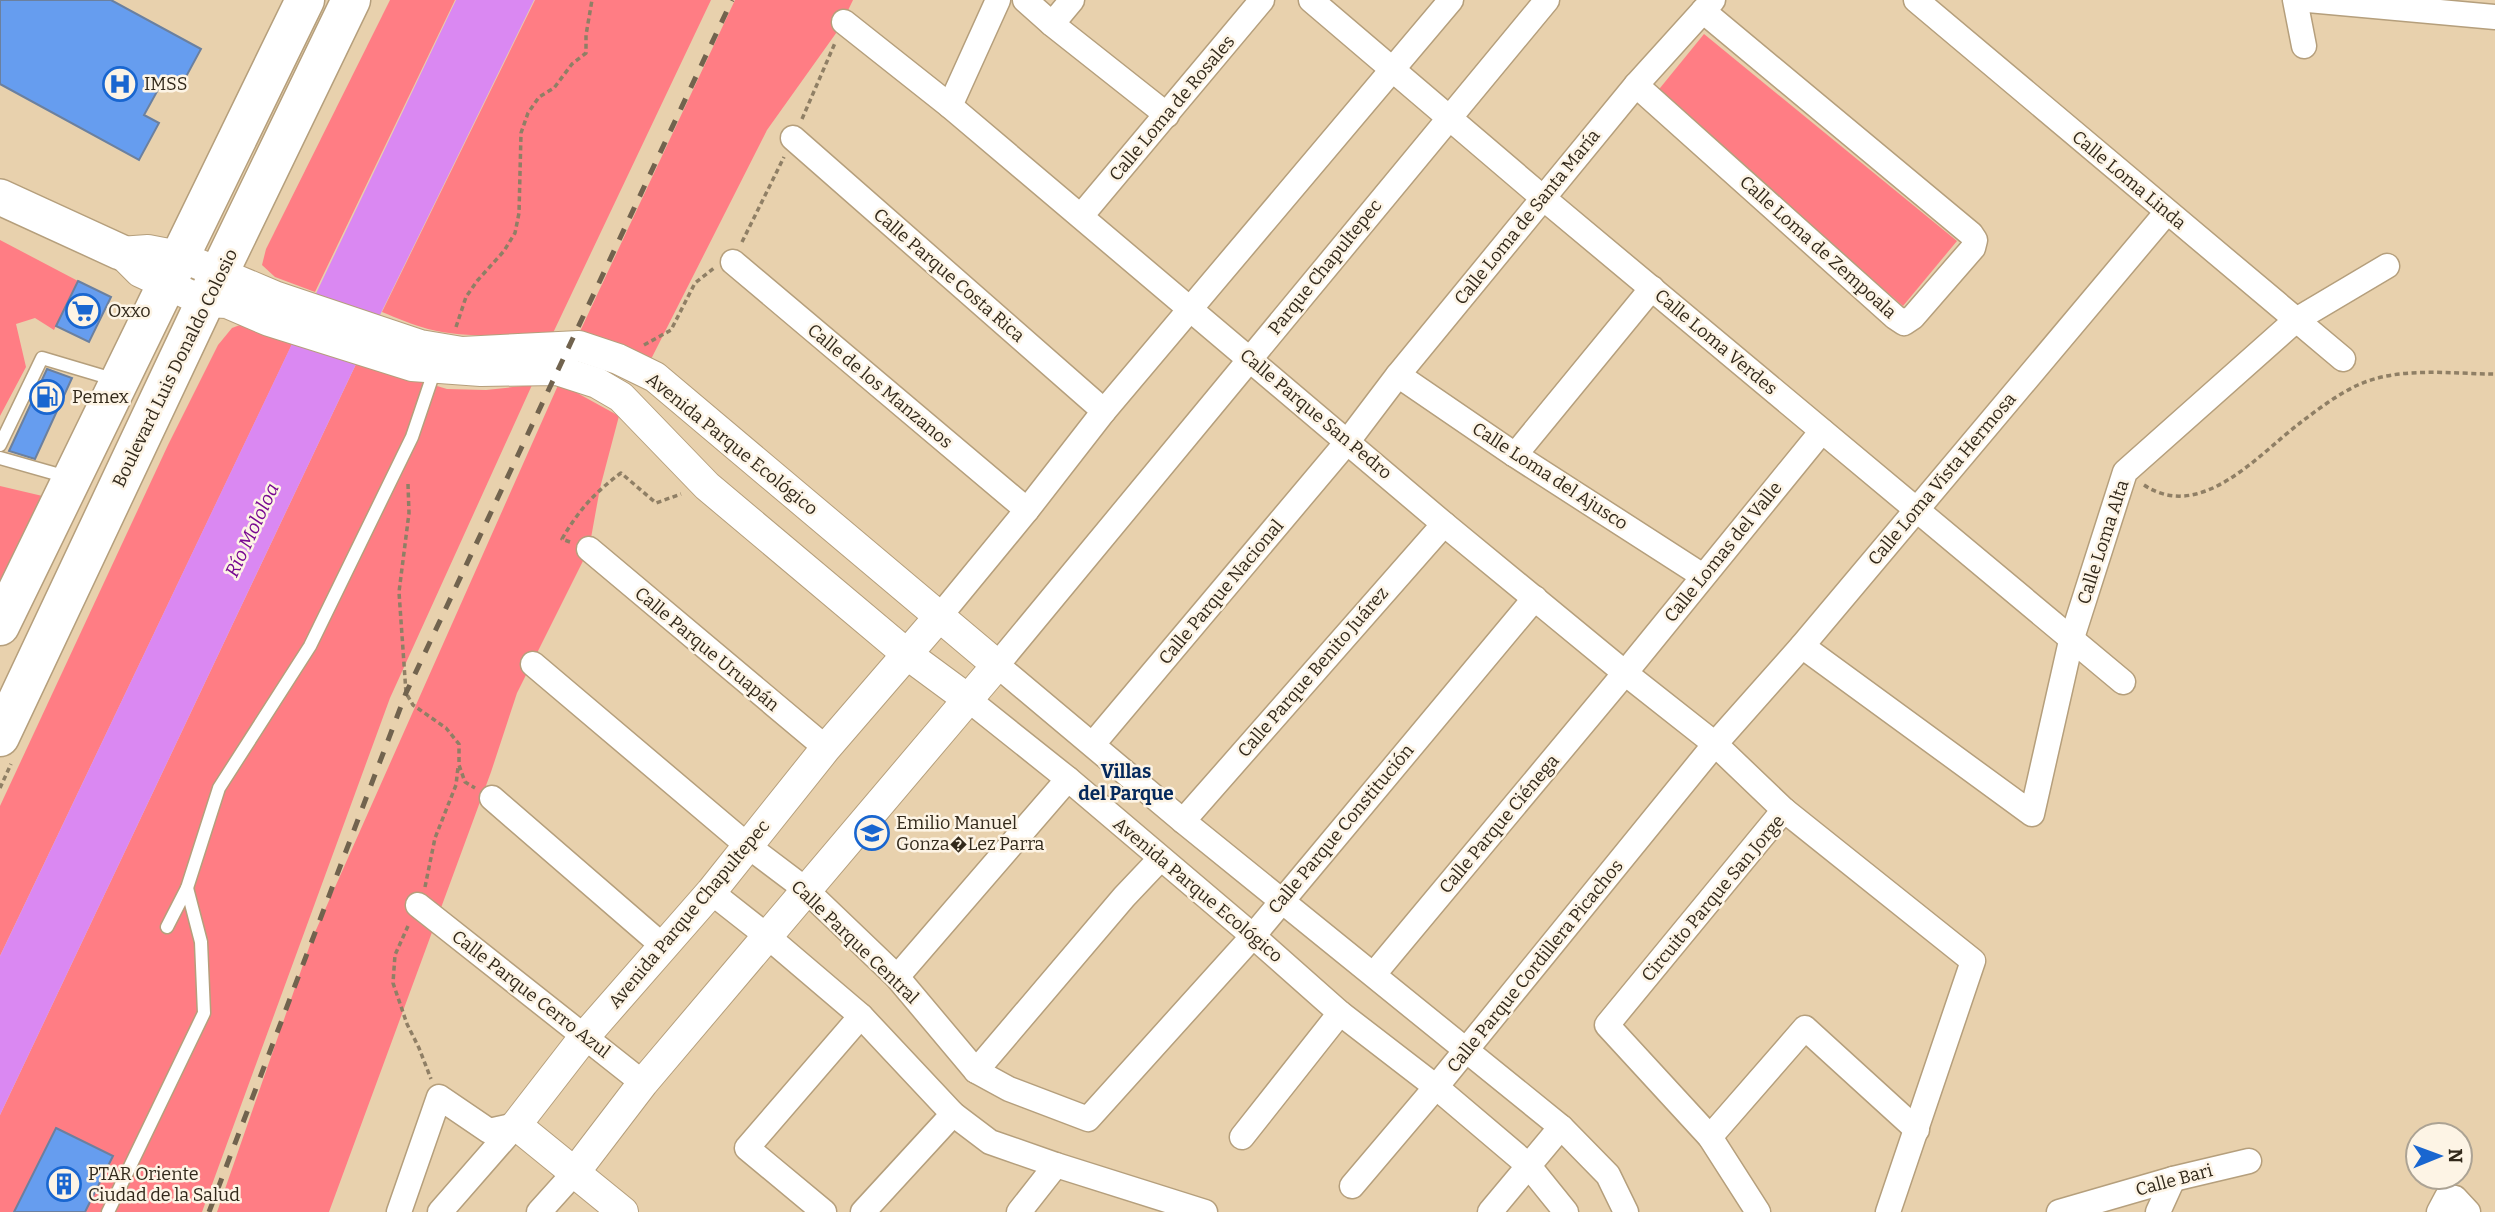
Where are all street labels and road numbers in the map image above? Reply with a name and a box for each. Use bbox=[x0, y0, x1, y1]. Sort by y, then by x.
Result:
street label: Calle Loma de Rosales bbox=[1105, 31, 1239, 185]
street label: Calle Loma de Santa María bbox=[1449, 125, 1605, 309]
street label: Calle Loma Linda bbox=[2067, 126, 2191, 234]
street label: Calle Loma de Zempoala bbox=[1735, 171, 1901, 323]
street label: Parque Chapultepec bbox=[1264, 195, 1386, 339]
street label: Calle Parque Costa Rica bbox=[869, 203, 1029, 347]
street label: Boulevard Luis Donaldo Colosio bbox=[108, 245, 242, 491]
street label: Calle Loma Verdes bbox=[1650, 284, 1782, 400]
street label: Calle de los Manzanos bbox=[803, 319, 957, 453]
street label: Calle Parque San Pedro bbox=[1236, 344, 1396, 484]
street label: Avenida Parque Ecológico bbox=[642, 368, 822, 520]
street label: Calle Loma Vista Hermosa bbox=[1863, 388, 2021, 570]
street label: Calle Loma del Ajusco bbox=[1468, 417, 1632, 535]
street label: Calle Lomas del Valle bbox=[1660, 477, 1786, 627]
street label: Calle Loma Alta bbox=[2073, 477, 2134, 607]
street label: Calle Parque Nacional bbox=[1154, 515, 1288, 669]
street label: Calle Parque Uruapán bbox=[630, 582, 784, 716]
street label: Calle Parque Benito Juárez bbox=[1233, 582, 1393, 762]
street label: Calle Parque Constitución bbox=[1264, 739, 1419, 918]
street label: Calle Parque Ciénega bbox=[1434, 750, 1564, 898]
street label: Circuito Parque San Jorge bbox=[1637, 810, 1789, 986]
street label: Avenida Parque Ecológico bbox=[1109, 813, 1287, 967]
street label: Avenida Parque Chapultepec bbox=[604, 815, 774, 1013]
street label: Calle Parque Cordillera Picachos bbox=[1442, 855, 1628, 1077]
street label: Calle Parque Central bbox=[787, 875, 923, 1009]
street label: Calle Parque Cerro Azul bbox=[447, 925, 615, 1063]
street label: Calle Bari bbox=[2133, 1159, 2215, 1201]

